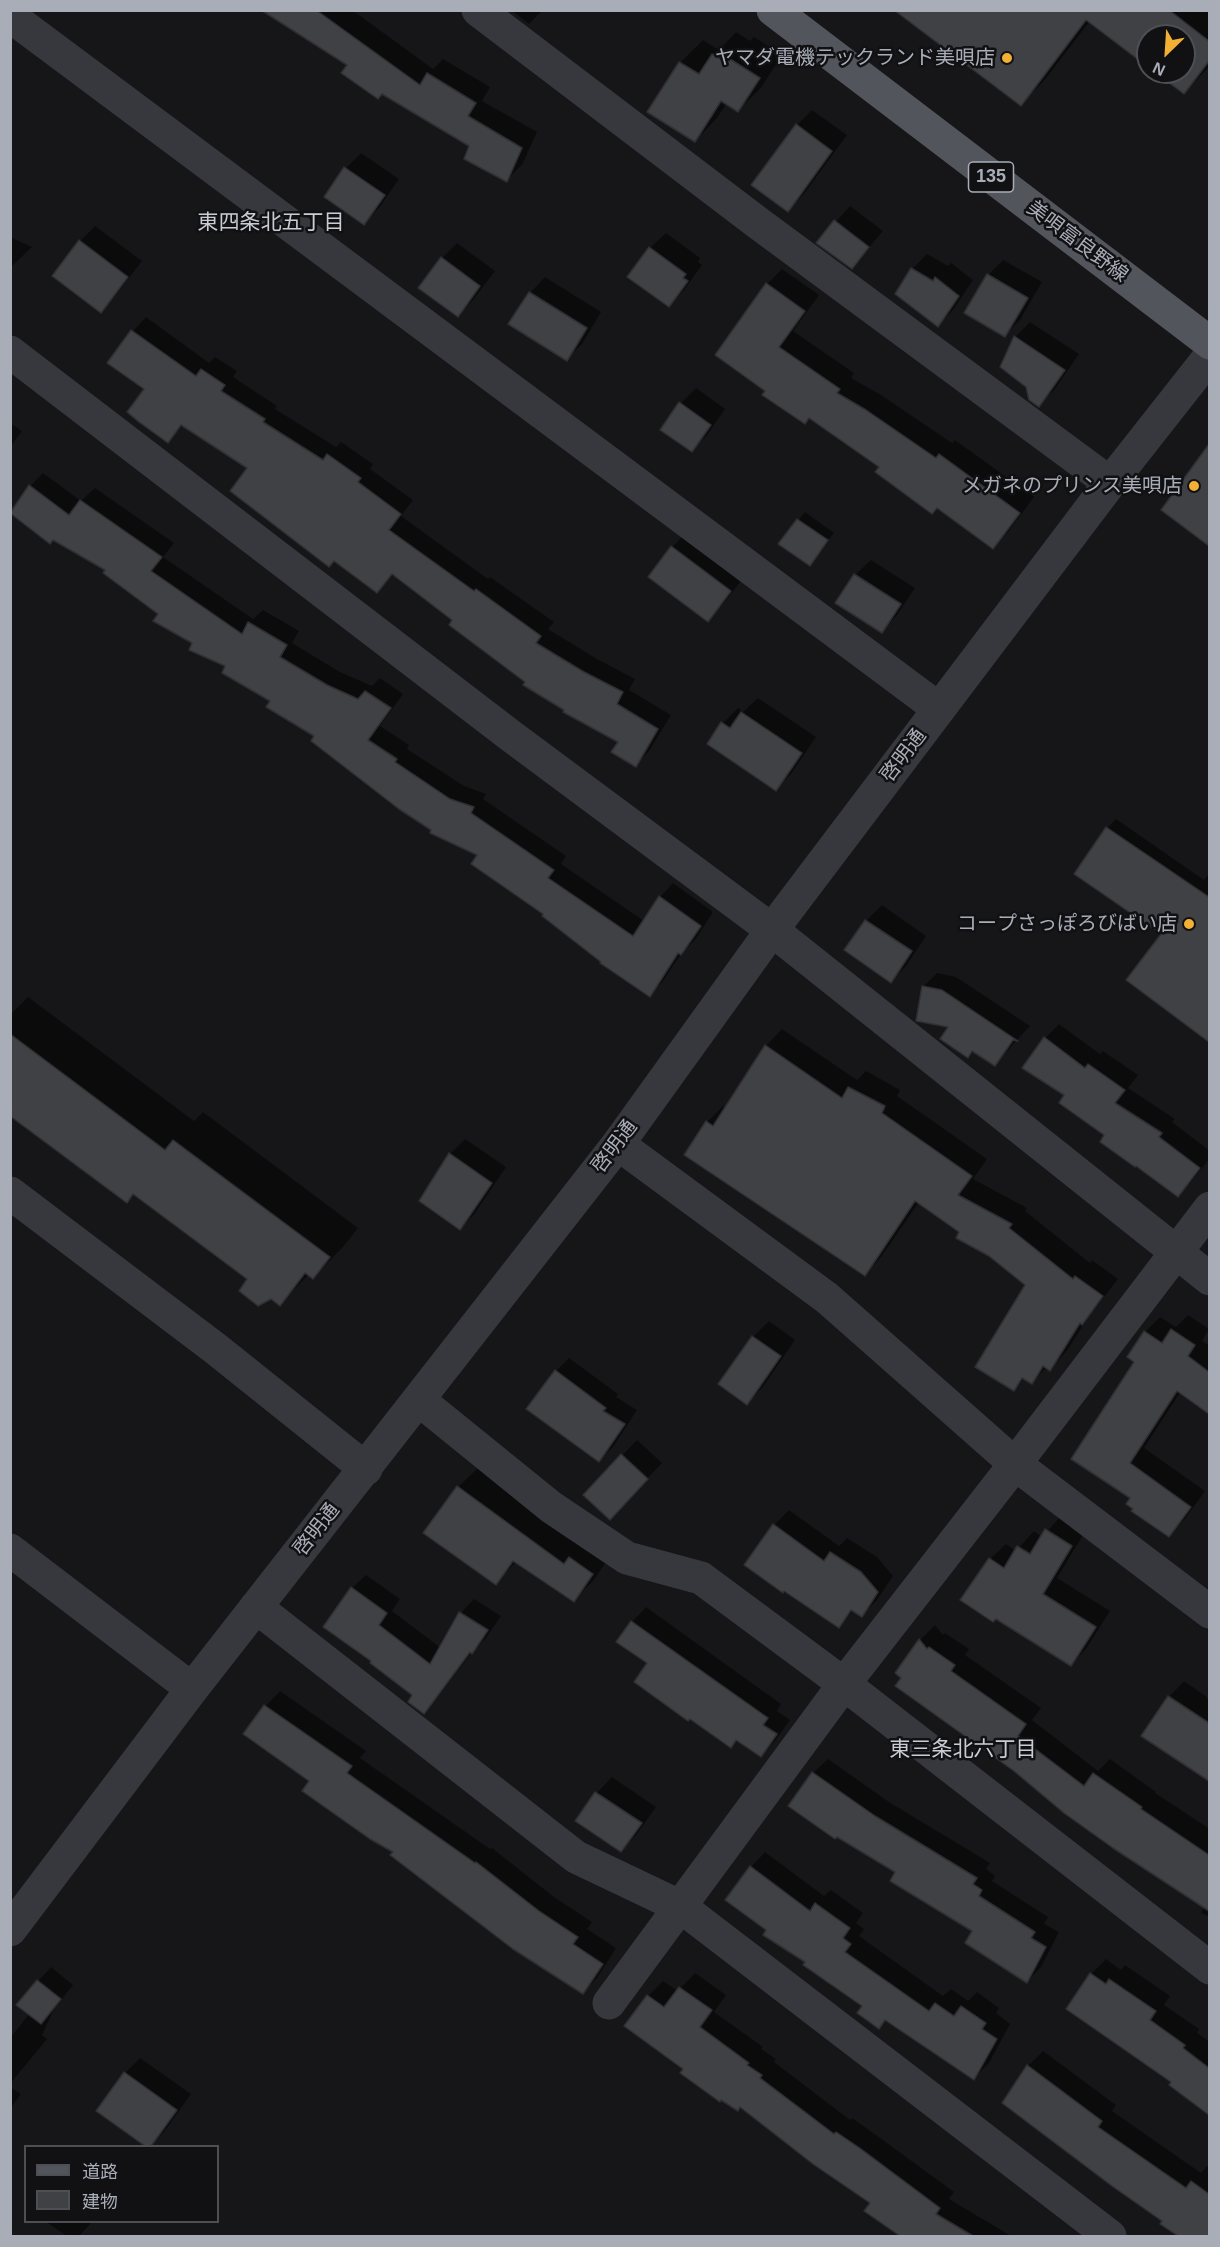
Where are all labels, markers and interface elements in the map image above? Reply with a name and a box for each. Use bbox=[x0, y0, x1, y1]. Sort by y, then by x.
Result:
north arrow bbox=[1136, 24, 1196, 84]
place label: ヤマダ電機テックランド美唄店 bbox=[715, 46, 995, 70]
marker: ヤマダ電機テックランド美唄店 bbox=[1000, 51, 1014, 65]
text: N bbox=[1150, 59, 1168, 79]
road number: 135 bbox=[968, 162, 1014, 192]
street label: 美唄富良野線 bbox=[1022, 196, 1132, 288]
district label: 東四条北五丁目 bbox=[198, 210, 344, 236]
place label: メガネのプリンス美唄店 bbox=[962, 474, 1182, 498]
marker: メガネのプリンス美唄店 bbox=[1187, 479, 1201, 493]
street label: 啓明通 bbox=[876, 725, 932, 787]
place label: コープさっぽろびばい店 bbox=[957, 912, 1177, 936]
marker: コープさっぽろびばい店 bbox=[1182, 917, 1196, 931]
street label: 啓明通 bbox=[587, 1116, 643, 1178]
street label: 啓明通 bbox=[289, 1499, 345, 1561]
district label: 東三条北六丁目 bbox=[890, 1737, 1036, 1763]
legend bbox=[24, 2145, 219, 2223]
text: 道路 bbox=[82, 2162, 118, 2182]
text: 建物 bbox=[82, 2192, 118, 2212]

